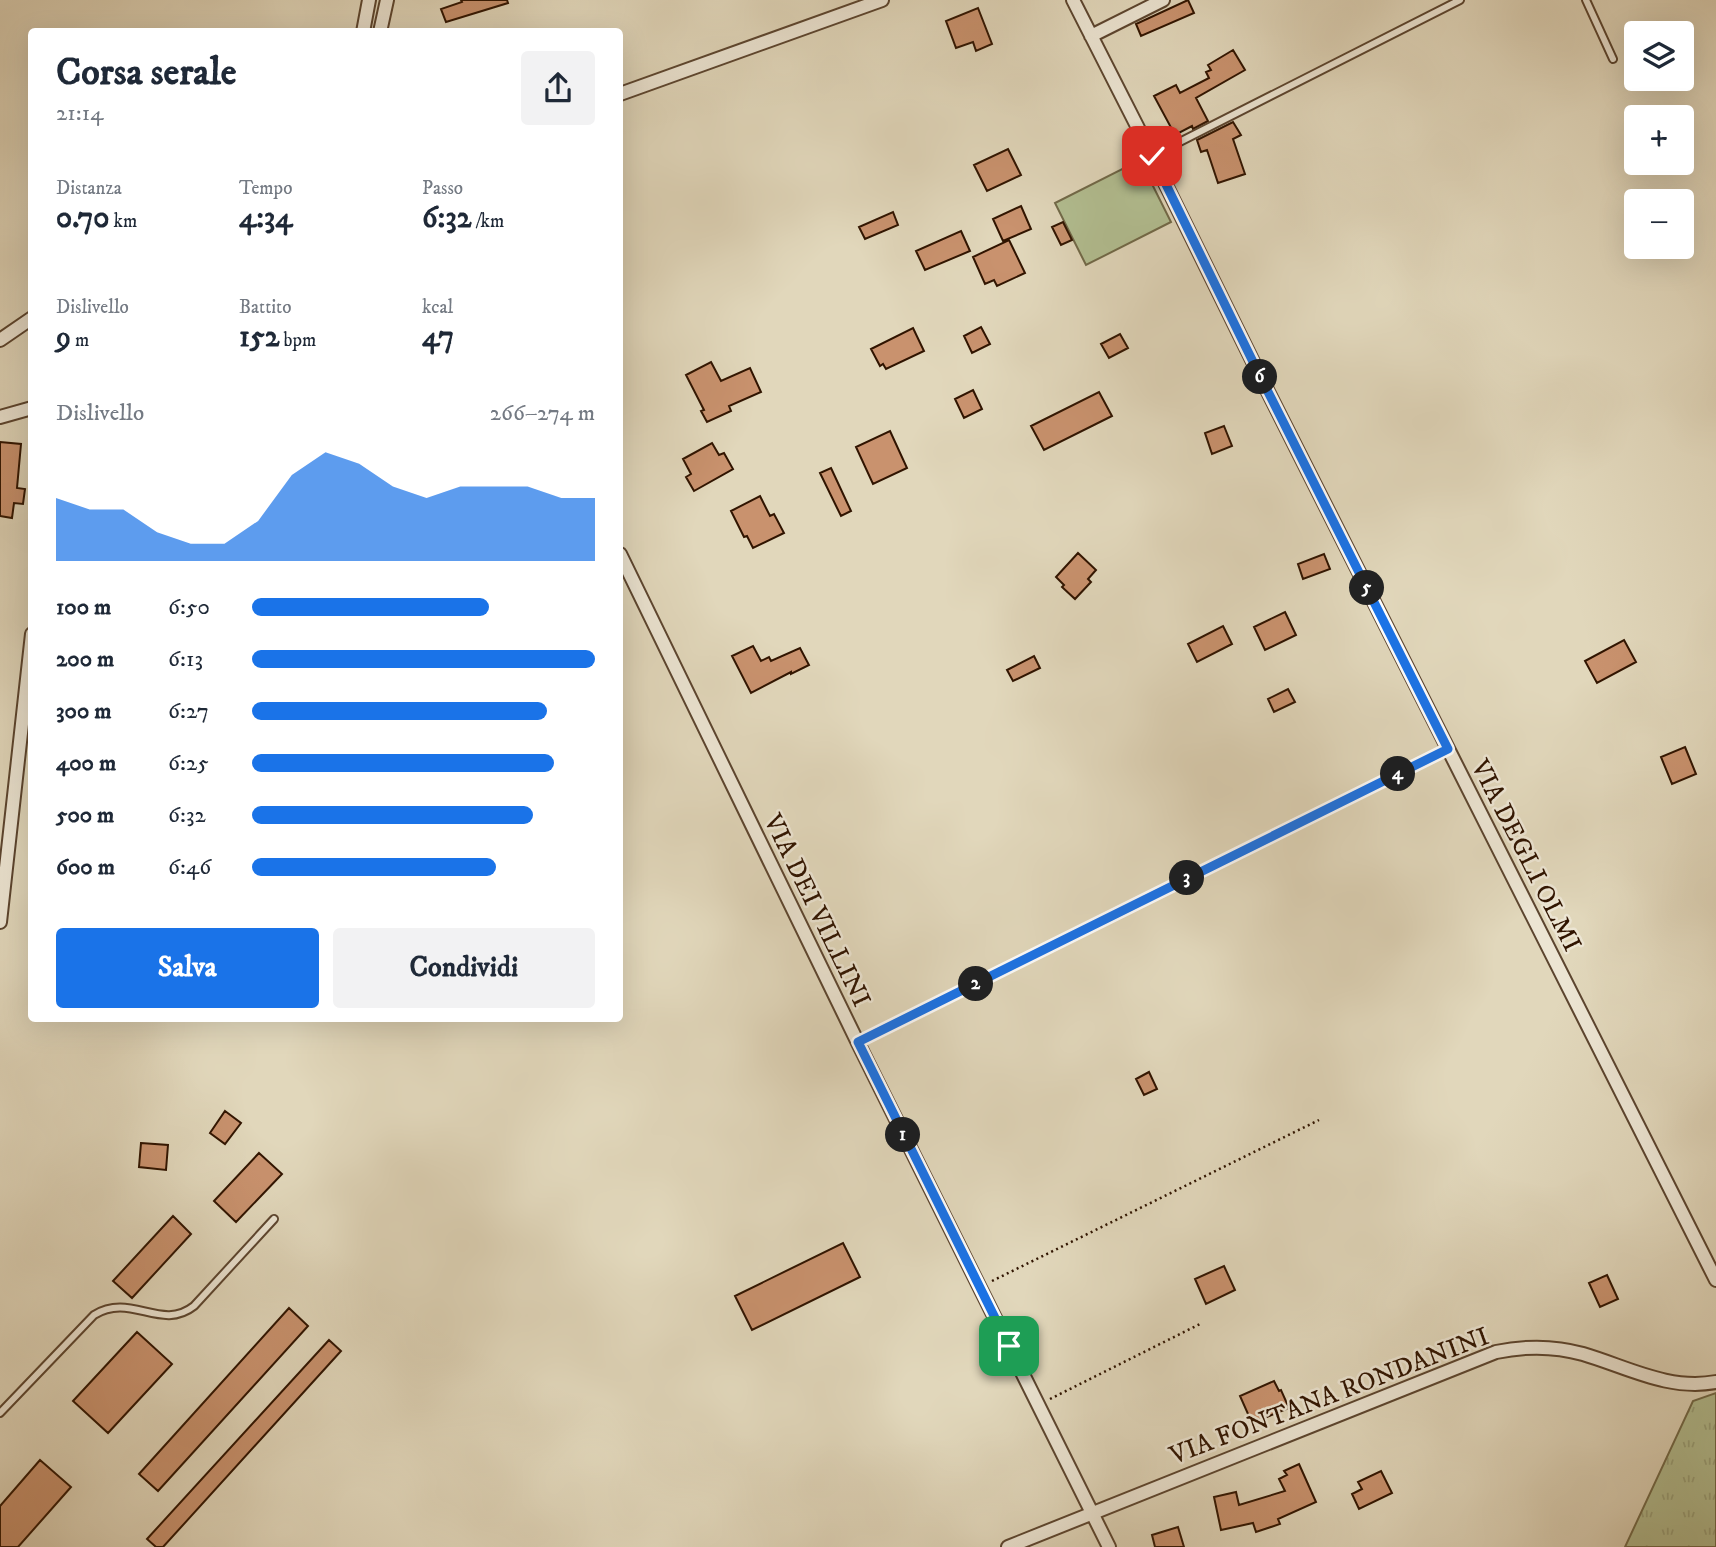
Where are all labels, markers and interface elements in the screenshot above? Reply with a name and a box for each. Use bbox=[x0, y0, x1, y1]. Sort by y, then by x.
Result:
map controls bbox=[1624, 21, 1694, 259]
button: layers bbox=[1624, 21, 1694, 91]
text: Corsa serale bbox=[56, 49, 236, 97]
button: share bbox=[521, 51, 595, 125]
text: 21:14 bbox=[56, 99, 103, 128]
button: + bbox=[1624, 105, 1694, 175]
pin bbox=[1122, 126, 1182, 186]
icon: check bbox=[1133, 137, 1171, 175]
text: Distanza bbox=[56, 177, 122, 200]
text: Tempo bbox=[239, 177, 292, 200]
text: Passo bbox=[422, 177, 463, 200]
button: − bbox=[1624, 189, 1694, 259]
text: 0.70 bbox=[56, 200, 109, 237]
text: 4:34 bbox=[239, 200, 293, 237]
text: 6:32 bbox=[422, 200, 471, 237]
text: km bbox=[109, 210, 137, 233]
text: /km bbox=[471, 210, 504, 233]
text: Dislivello bbox=[56, 296, 129, 319]
text: Battito bbox=[239, 296, 291, 319]
text: kcal bbox=[422, 296, 453, 319]
text: 9 bbox=[56, 319, 71, 356]
text: 152 bbox=[239, 319, 279, 356]
text: 47 bbox=[422, 319, 454, 356]
text: m bbox=[71, 329, 89, 352]
text: bpm bbox=[279, 329, 316, 352]
pin: 6 bbox=[1242, 360, 1278, 394]
text: 6 bbox=[1255, 365, 1264, 388]
text: Dislivello bbox=[56, 399, 144, 428]
text: 266–274 m bbox=[490, 399, 595, 428]
pin: 5 bbox=[1350, 570, 1384, 606]
text: 5 bbox=[1362, 576, 1371, 599]
text: 100 m bbox=[56, 593, 111, 622]
text: 6:50 bbox=[168, 593, 210, 622]
text: 200 m bbox=[56, 645, 114, 674]
text: 6:13 bbox=[168, 645, 203, 674]
text: 300 m bbox=[56, 697, 112, 726]
text: 6:27 bbox=[168, 697, 209, 726]
text: 400 m bbox=[56, 749, 116, 778]
text: 6:25 bbox=[168, 749, 209, 778]
street label: VIA DEGLI OLMI bbox=[1463, 753, 1588, 957]
pin: 4 bbox=[1380, 756, 1416, 792]
text: 4 bbox=[1392, 762, 1403, 785]
text: 500 m bbox=[56, 801, 114, 830]
text: 6:32 bbox=[168, 801, 206, 830]
street label: VIA DEI VILLINI bbox=[755, 808, 878, 1012]
text: 600 m bbox=[56, 853, 115, 882]
text: 6:46 bbox=[168, 853, 211, 882]
pin: 3 bbox=[1170, 860, 1204, 896]
text: 3 bbox=[1183, 866, 1190, 889]
button: Salva bbox=[56, 928, 319, 1008]
button: Condividi bbox=[333, 928, 595, 1008]
pin: 2 bbox=[958, 967, 993, 1002]
text: 2 bbox=[971, 972, 980, 995]
pin: 1 bbox=[886, 1118, 920, 1152]
text: 1 bbox=[899, 1123, 906, 1146]
pin bbox=[979, 1316, 1039, 1376]
street label: VIA FONTANA RONDANINI bbox=[1164, 1320, 1494, 1473]
icon: arrive bbox=[990, 1327, 1028, 1365]

